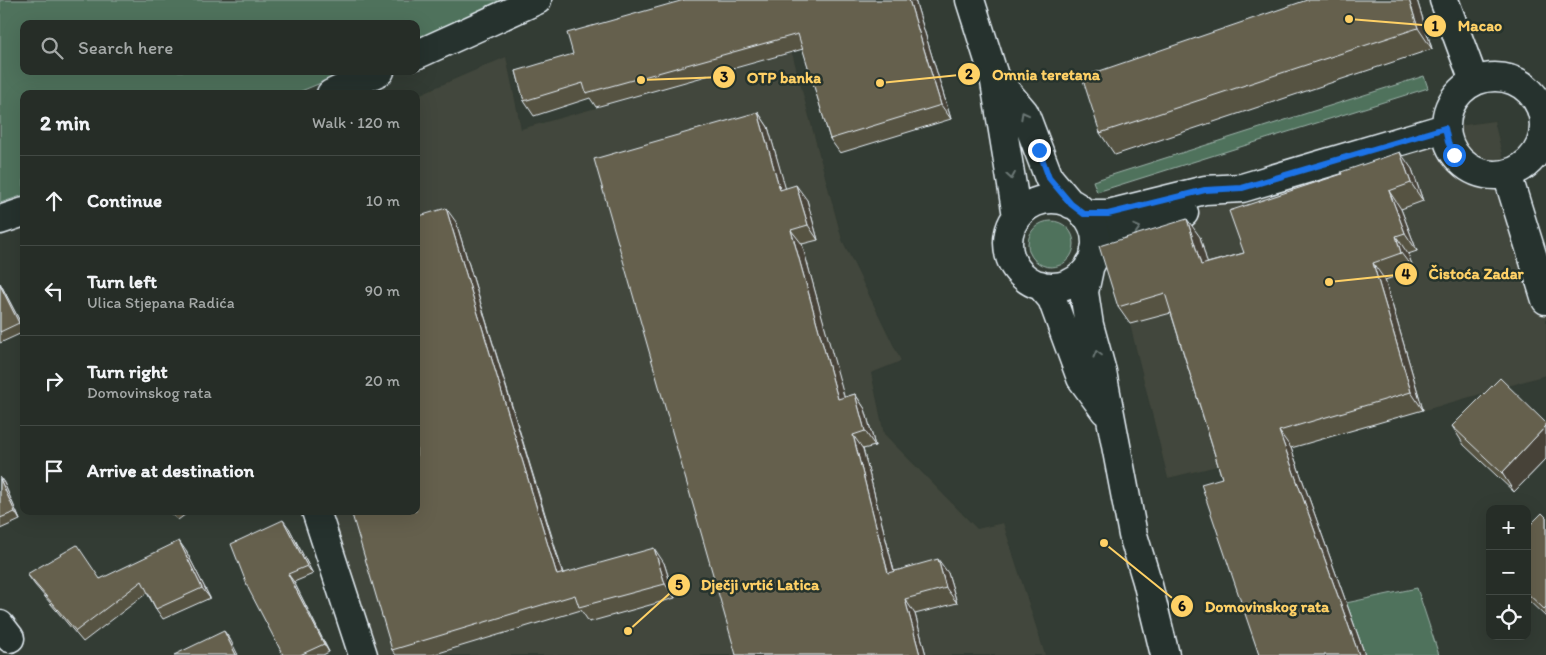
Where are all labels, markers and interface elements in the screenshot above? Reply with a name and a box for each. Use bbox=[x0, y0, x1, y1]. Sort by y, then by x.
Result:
callout: Macao bbox=[1423, 10, 1512, 41]
text: Macao bbox=[1458, 16, 1502, 35]
text: 1 bbox=[1432, 17, 1439, 35]
search box bbox=[20, 20, 420, 75]
icon: search bbox=[38, 34, 66, 62]
text: Search here bbox=[78, 36, 173, 59]
callout: Omnia teretana bbox=[957, 59, 1110, 90]
callout: OTP banka bbox=[712, 62, 831, 93]
text: 2 bbox=[965, 65, 973, 83]
text: Omnia teretana bbox=[992, 65, 1101, 84]
text: 3 bbox=[720, 68, 728, 86]
text: OTP banka bbox=[747, 68, 821, 87]
text: 2 min bbox=[40, 110, 90, 135]
one-way arrow bbox=[1020, 112, 1030, 121]
text: Walk · 120 m bbox=[312, 113, 400, 132]
route end bbox=[1028, 139, 1051, 162]
route start bbox=[1443, 144, 1466, 167]
one-way arrow bbox=[1005, 172, 1015, 181]
icon: ahead bbox=[40, 187, 68, 215]
text: Continue bbox=[87, 189, 162, 212]
text: 10 m bbox=[366, 191, 400, 210]
one-way arrow bbox=[1132, 223, 1141, 233]
callout: Čistoća Zadar bbox=[1393, 258, 1534, 289]
text: Čistoća Zadar bbox=[1428, 264, 1525, 283]
text: 4 bbox=[1401, 265, 1411, 283]
text: Turn left bbox=[87, 270, 157, 293]
icon: left bbox=[40, 277, 68, 305]
text: 90 m bbox=[365, 281, 400, 300]
text: Ulica Stjepana Radića bbox=[87, 293, 235, 312]
one-way arrow bbox=[1092, 350, 1102, 358]
text: Turn right bbox=[87, 360, 168, 383]
icon: right bbox=[40, 367, 68, 395]
text: 20 m bbox=[365, 371, 400, 390]
text: Domovinskog rata bbox=[87, 383, 212, 402]
icon: arrive bbox=[40, 457, 68, 485]
text: Arrive at destination bbox=[87, 459, 254, 482]
map controls bbox=[1486, 505, 1531, 640]
button: + bbox=[1486, 505, 1531, 550]
button: − bbox=[1486, 550, 1531, 595]
callout: Dječji vrtić Latica bbox=[666, 569, 829, 600]
text: Dječji vrtić Latica bbox=[701, 575, 820, 595]
text: 5 bbox=[675, 576, 683, 594]
callout: Domovinskog rata bbox=[1170, 591, 1339, 622]
button: locate bbox=[1486, 595, 1531, 640]
text: 6 bbox=[1178, 597, 1186, 615]
text: Domovinskog rata bbox=[1205, 597, 1330, 617]

